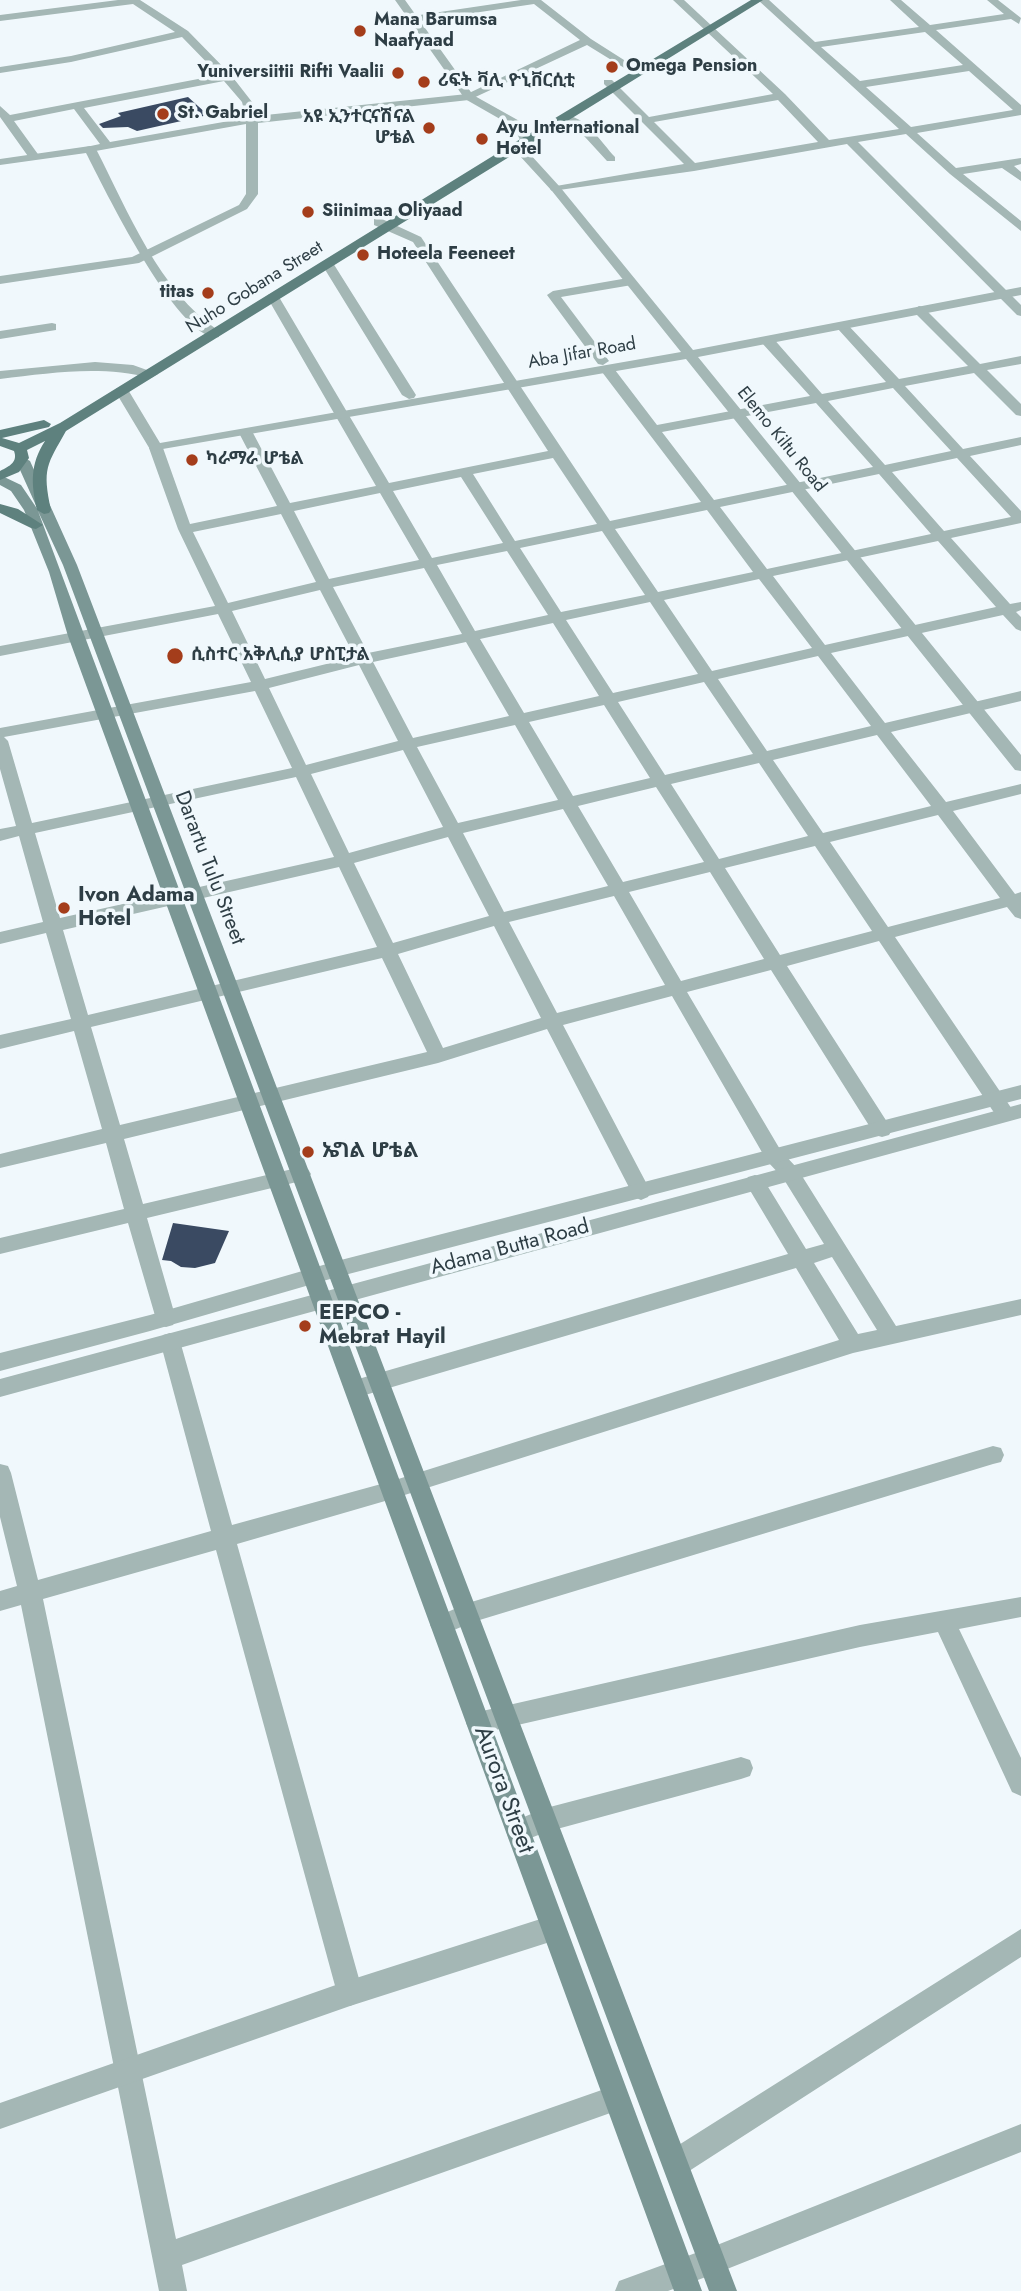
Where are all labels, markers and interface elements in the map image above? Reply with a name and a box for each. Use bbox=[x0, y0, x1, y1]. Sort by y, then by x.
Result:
place label: Mana Barumsa Naafyaad bbox=[374, 10, 497, 52]
marker: Mana Barumsa Naafyaad bbox=[352, 23, 368, 39]
place label: Omega Pension bbox=[626, 56, 757, 78]
marker: Omega Pension bbox=[604, 59, 620, 75]
place label: Yuniversiitii Rifti Vaalii bbox=[197, 62, 384, 84]
marker: Yuniversiitii Rifti Vaalii bbox=[390, 65, 406, 81]
place label: ሪፍት ቫሊ ዮኒቨርሲቲ bbox=[438, 71, 575, 93]
marker: ሪፍት ቫሊ ዮኒቨርሲቲ bbox=[416, 74, 432, 90]
place label: St. Gabriel bbox=[177, 103, 268, 125]
marker: St. Gabriel bbox=[155, 106, 171, 122]
place label: አዩ ኢንተርናሽናል ሆቴል bbox=[303, 107, 415, 150]
place label: Ayu International Hotel bbox=[496, 118, 639, 160]
marker: አዩ ኢንተርናሽናል ሆቴል bbox=[421, 120, 437, 136]
marker: Ayu International Hotel bbox=[474, 131, 490, 147]
place label: Siinimaa Oliyaad bbox=[322, 201, 463, 223]
marker: Siinimaa Oliyaad bbox=[300, 204, 316, 220]
street label: Nuho Gobana Street bbox=[183, 237, 327, 339]
place label: Hoteela Feeneet bbox=[377, 244, 515, 266]
marker: Hoteela Feeneet bbox=[355, 247, 371, 263]
place label: titas bbox=[160, 282, 194, 304]
marker: titas bbox=[200, 285, 216, 301]
street label: Aba Jifar Road bbox=[526, 334, 638, 374]
street label: Elemo Kiltu Road bbox=[732, 383, 830, 497]
place label: ካራማራ ሆቴል bbox=[206, 449, 304, 471]
marker: ካራማራ ሆቴል bbox=[184, 452, 200, 468]
place label: ሲስተር አቅሊሲያ ሆስፒታል bbox=[191, 645, 370, 667]
marker: ሲስተር አቅሊሲያ ሆስፒታል bbox=[165, 646, 185, 666]
street label: Darartu Tulu Street bbox=[168, 788, 250, 948]
place label: Ivon Adama Hotel bbox=[78, 883, 194, 933]
marker: Ivon Adama Hotel bbox=[56, 900, 72, 916]
place label: ኤግል ሆቴል bbox=[322, 1139, 418, 1165]
marker: ኤግል ሆቴል bbox=[300, 1144, 316, 1160]
street label: Adama Butta Road bbox=[428, 1215, 592, 1281]
place label: EEPCO - Mebrat Hayil bbox=[319, 1301, 446, 1351]
marker: EEPCO - Mebrat Hayil bbox=[297, 1318, 313, 1334]
street label: Aurora Street bbox=[467, 1723, 539, 1857]

